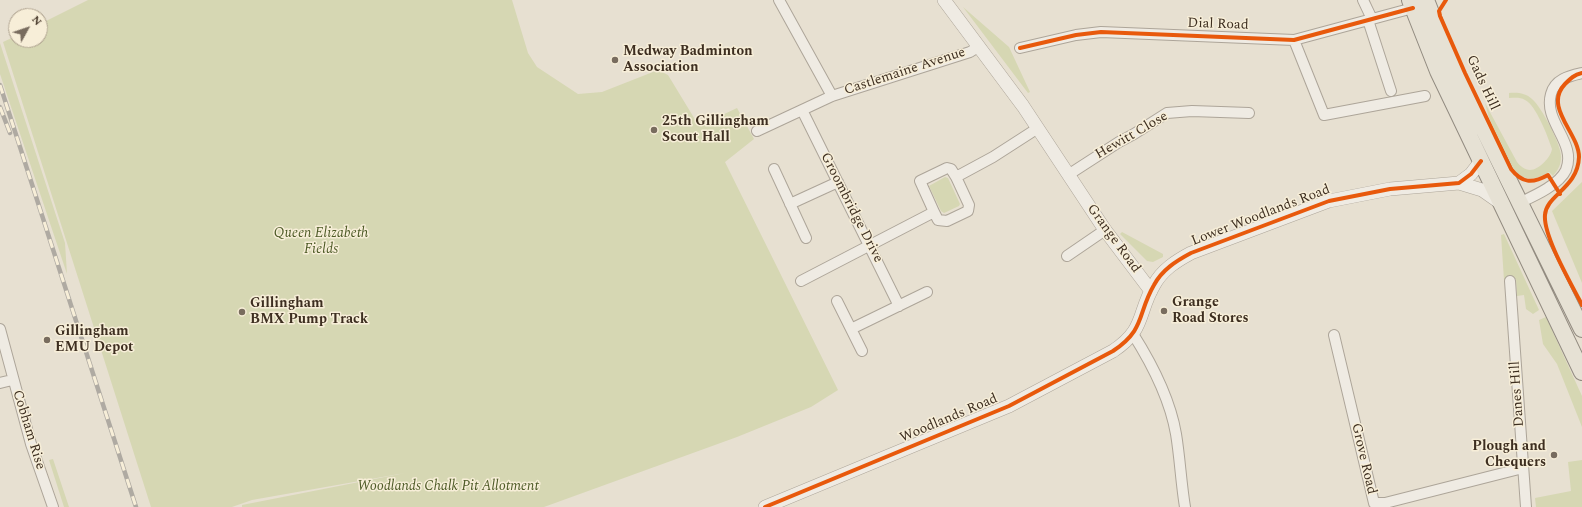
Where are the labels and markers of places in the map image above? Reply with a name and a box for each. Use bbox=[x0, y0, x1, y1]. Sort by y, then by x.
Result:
place label: Medway Badminton Association bbox=[623, 44, 753, 76]
marker: Medway Badminton Association bbox=[610, 55, 620, 65]
place label: 25th Gillingham Scout Hall bbox=[662, 114, 769, 146]
marker: 25th Gillingham Scout Hall bbox=[649, 125, 659, 135]
place label: Grange Road Stores bbox=[1172, 295, 1249, 328]
place label: Gillingham BMX Pump Track bbox=[250, 296, 368, 328]
marker: Grange Road Stores bbox=[1159, 306, 1169, 316]
marker: Gillingham BMX Pump Track bbox=[237, 307, 247, 317]
place label: Gillingham EMU Depot bbox=[55, 324, 133, 356]
marker: Gillingham EMU Depot bbox=[42, 335, 52, 345]
place label: Plough and Chequers bbox=[1472, 439, 1546, 472]
marker: Plough and Chequers bbox=[1549, 450, 1559, 460]

